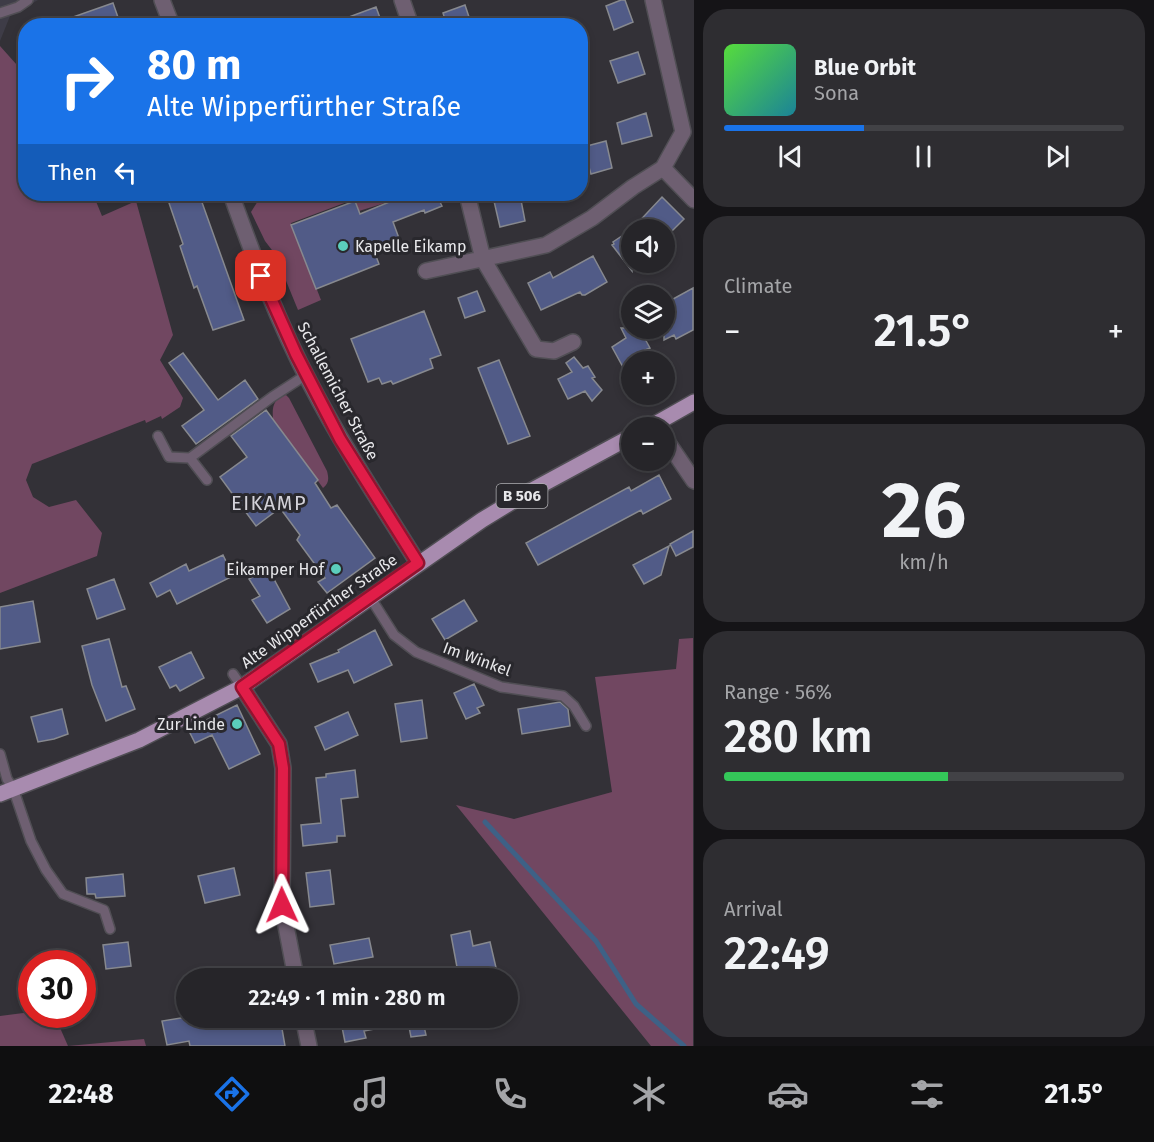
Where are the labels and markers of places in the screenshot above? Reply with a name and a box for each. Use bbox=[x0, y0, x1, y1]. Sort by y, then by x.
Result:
place label: Kapelle Eikamp bbox=[355, 237, 466, 256]
marker: Kapelle Eikamp bbox=[336, 239, 350, 253]
pin bbox=[235, 250, 286, 301]
place label: Eikamper Hof bbox=[226, 560, 326, 579]
marker: Eikamper Hof bbox=[329, 562, 343, 576]
place label: Zur Linde bbox=[157, 715, 225, 734]
marker: Zur Linde bbox=[230, 717, 244, 731]

